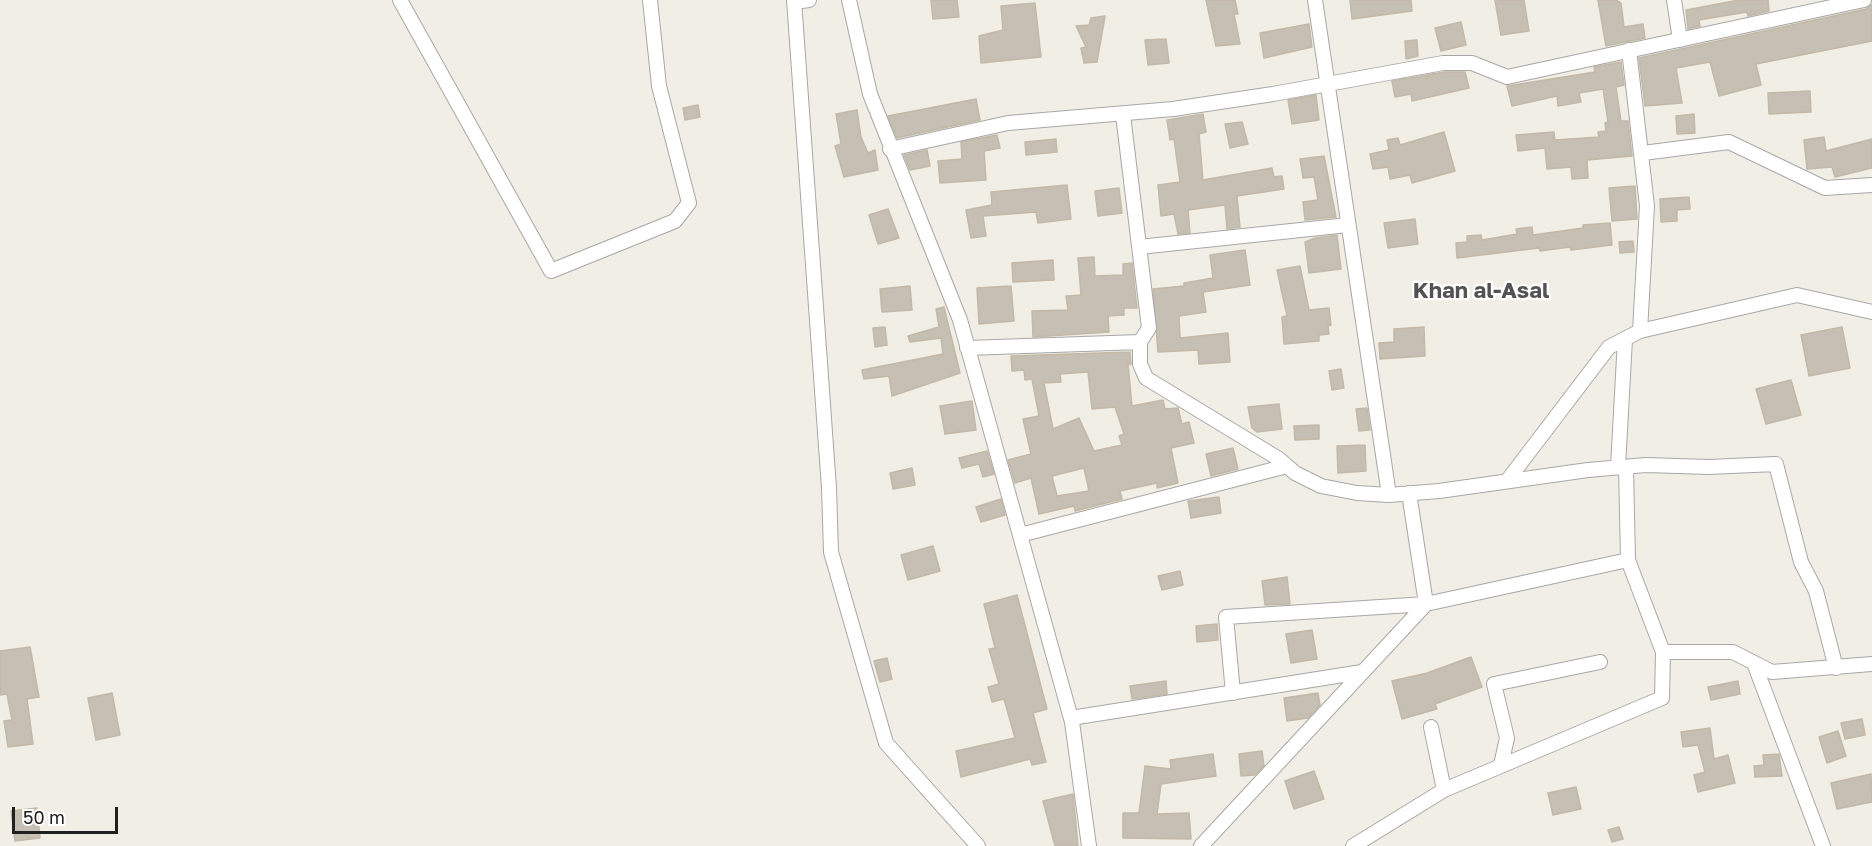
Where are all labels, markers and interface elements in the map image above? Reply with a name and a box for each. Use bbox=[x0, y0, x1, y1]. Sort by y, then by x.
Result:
district label: Khan al-Asal bbox=[1413, 278, 1549, 304]
scale bar bbox=[15, 795, 122, 833]
text: 50 m bbox=[23, 806, 65, 828]

